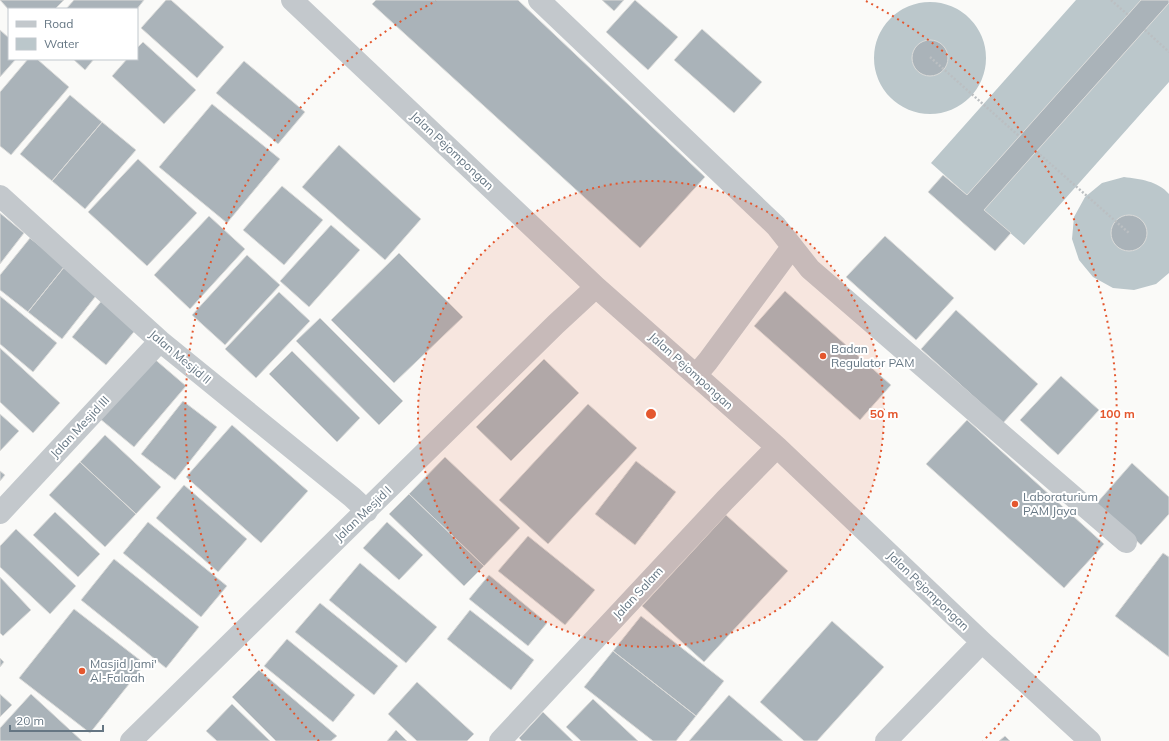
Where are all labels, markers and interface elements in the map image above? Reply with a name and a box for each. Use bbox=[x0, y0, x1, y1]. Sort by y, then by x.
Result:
legend bbox=[8, 8, 138, 60]
text: Road bbox=[44, 16, 73, 31]
text: Water bbox=[44, 36, 80, 51]
street label: Jalan Pejompongan bbox=[408, 108, 497, 193]
street label: Jalan Mesjid II bbox=[146, 326, 214, 387]
street label: Jalan Pejompongan bbox=[646, 329, 737, 412]
place label: Badan Regulator PAM bbox=[831, 341, 914, 370]
marker: Badan Regulator PAM bbox=[818, 351, 828, 361]
street label: Jalan Mesjid III bbox=[47, 392, 112, 461]
text: 50 m bbox=[870, 406, 898, 421]
text: 100 m bbox=[1099, 406, 1135, 421]
centre of rings bbox=[644, 407, 658, 421]
street label: Jalan Mesjid I bbox=[331, 483, 394, 544]
place label: Laboraturium PAM Jaya bbox=[1023, 489, 1098, 518]
marker: Laboraturium PAM Jaya bbox=[1010, 499, 1020, 509]
street label: Jalan Pejompongan bbox=[884, 548, 972, 634]
street label: Jalan Salam bbox=[609, 563, 666, 622]
place label: Masjid Jami' Al-Falaah bbox=[90, 656, 157, 685]
marker: Masjid Jami' Al-Falaah bbox=[77, 666, 87, 676]
scale bar bbox=[10, 707, 103, 733]
text: 20 m bbox=[16, 713, 44, 728]

